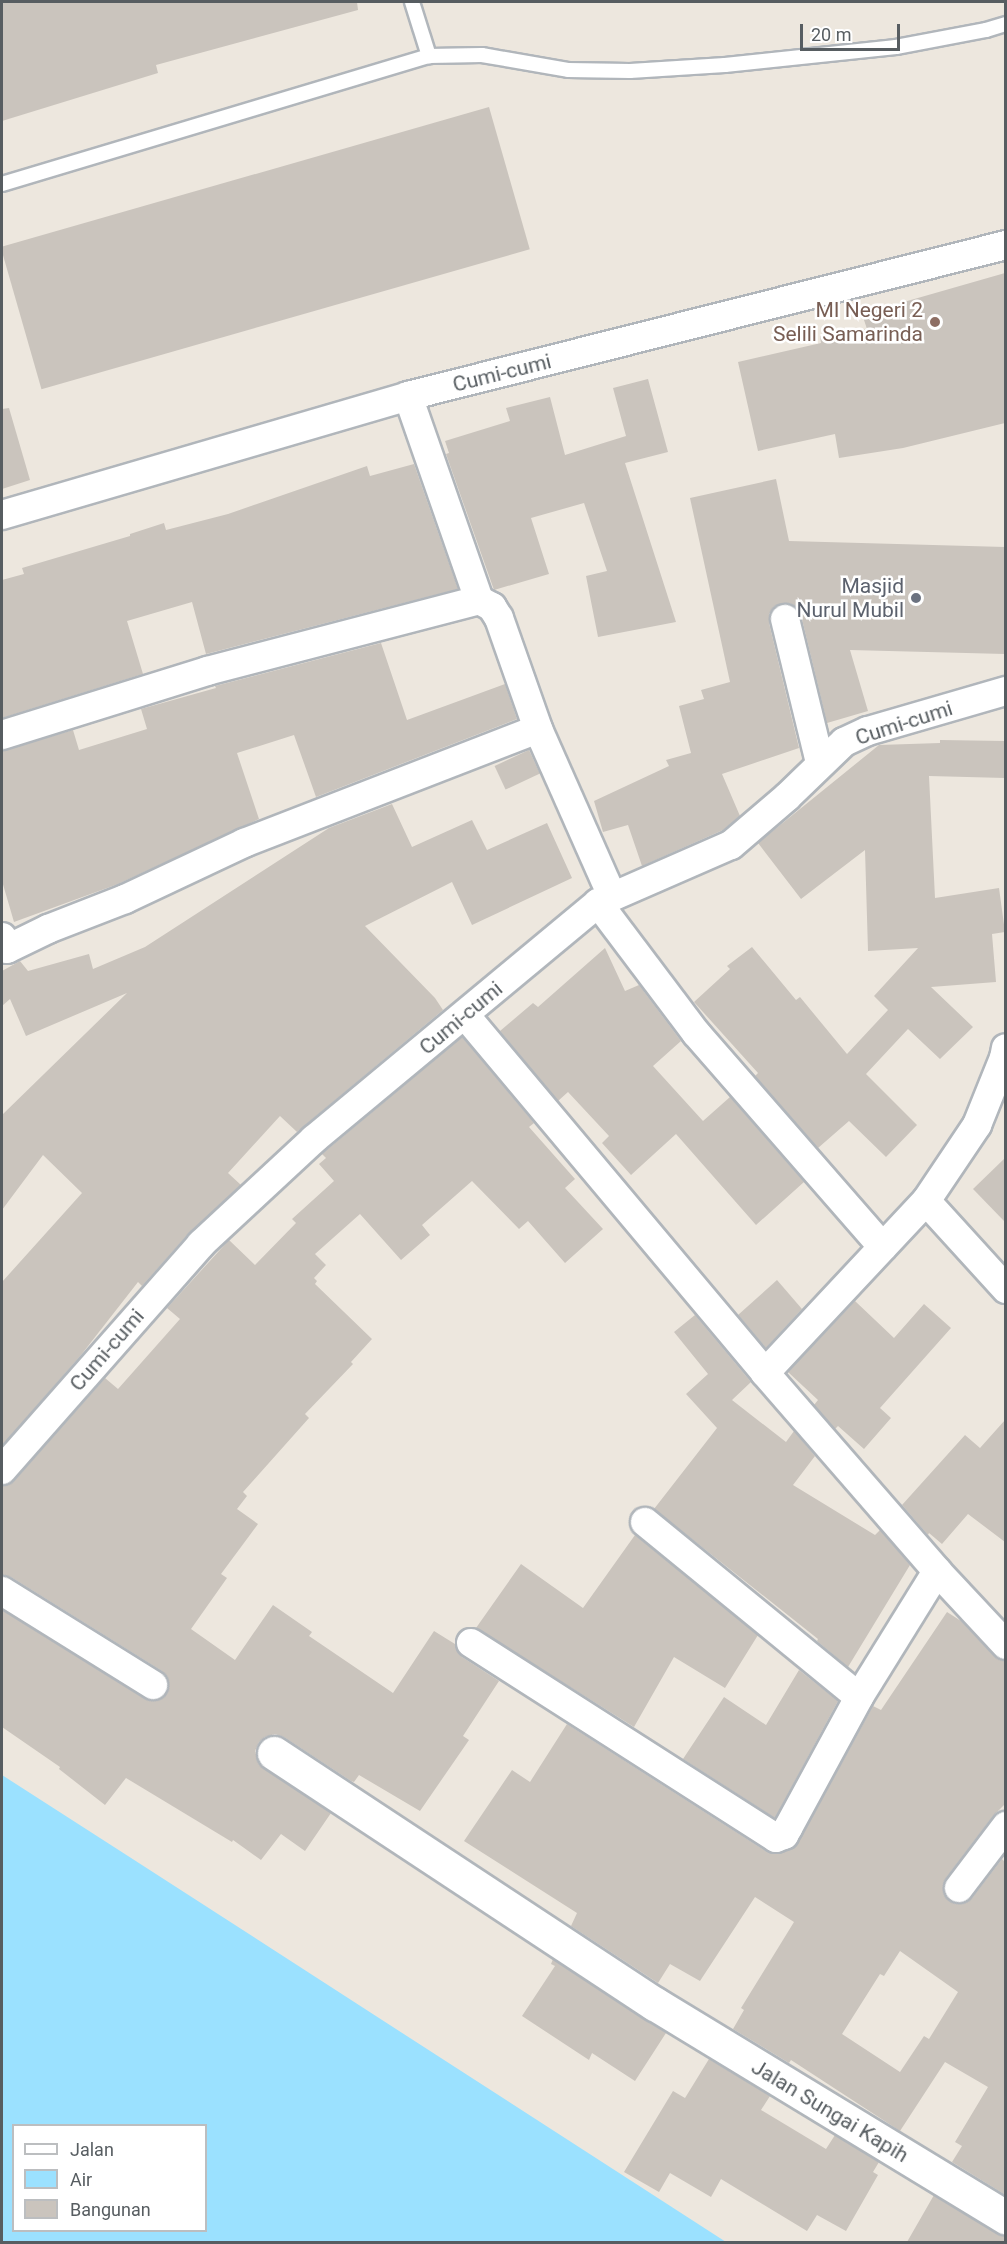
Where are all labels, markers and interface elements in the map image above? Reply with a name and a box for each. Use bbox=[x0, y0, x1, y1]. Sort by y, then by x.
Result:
scale bar bbox=[803, 12, 904, 50]
text: 20 m bbox=[811, 24, 851, 45]
place label: MI Negeri 2 Selili Samarinda bbox=[773, 297, 923, 347]
marker: MI Negeri 2 Selili Samarinda bbox=[928, 315, 942, 329]
street label: Cumi-cumi bbox=[450, 349, 554, 397]
place label: Masjid Nurul Mubil bbox=[797, 573, 904, 623]
marker: Masjid Nurul Mubil bbox=[909, 591, 923, 605]
street label: Cumi-cumi bbox=[852, 695, 956, 751]
street label: Cumi-cumi bbox=[414, 976, 508, 1060]
street label: Cumi-cumi bbox=[64, 1304, 150, 1396]
street label: Jalan Sungai Kapih bbox=[747, 2054, 913, 2168]
legend bbox=[12, 2124, 207, 2232]
text: Jalan bbox=[70, 2139, 114, 2160]
text: Air bbox=[70, 2169, 92, 2190]
text: Bangunan bbox=[70, 2199, 151, 2220]

